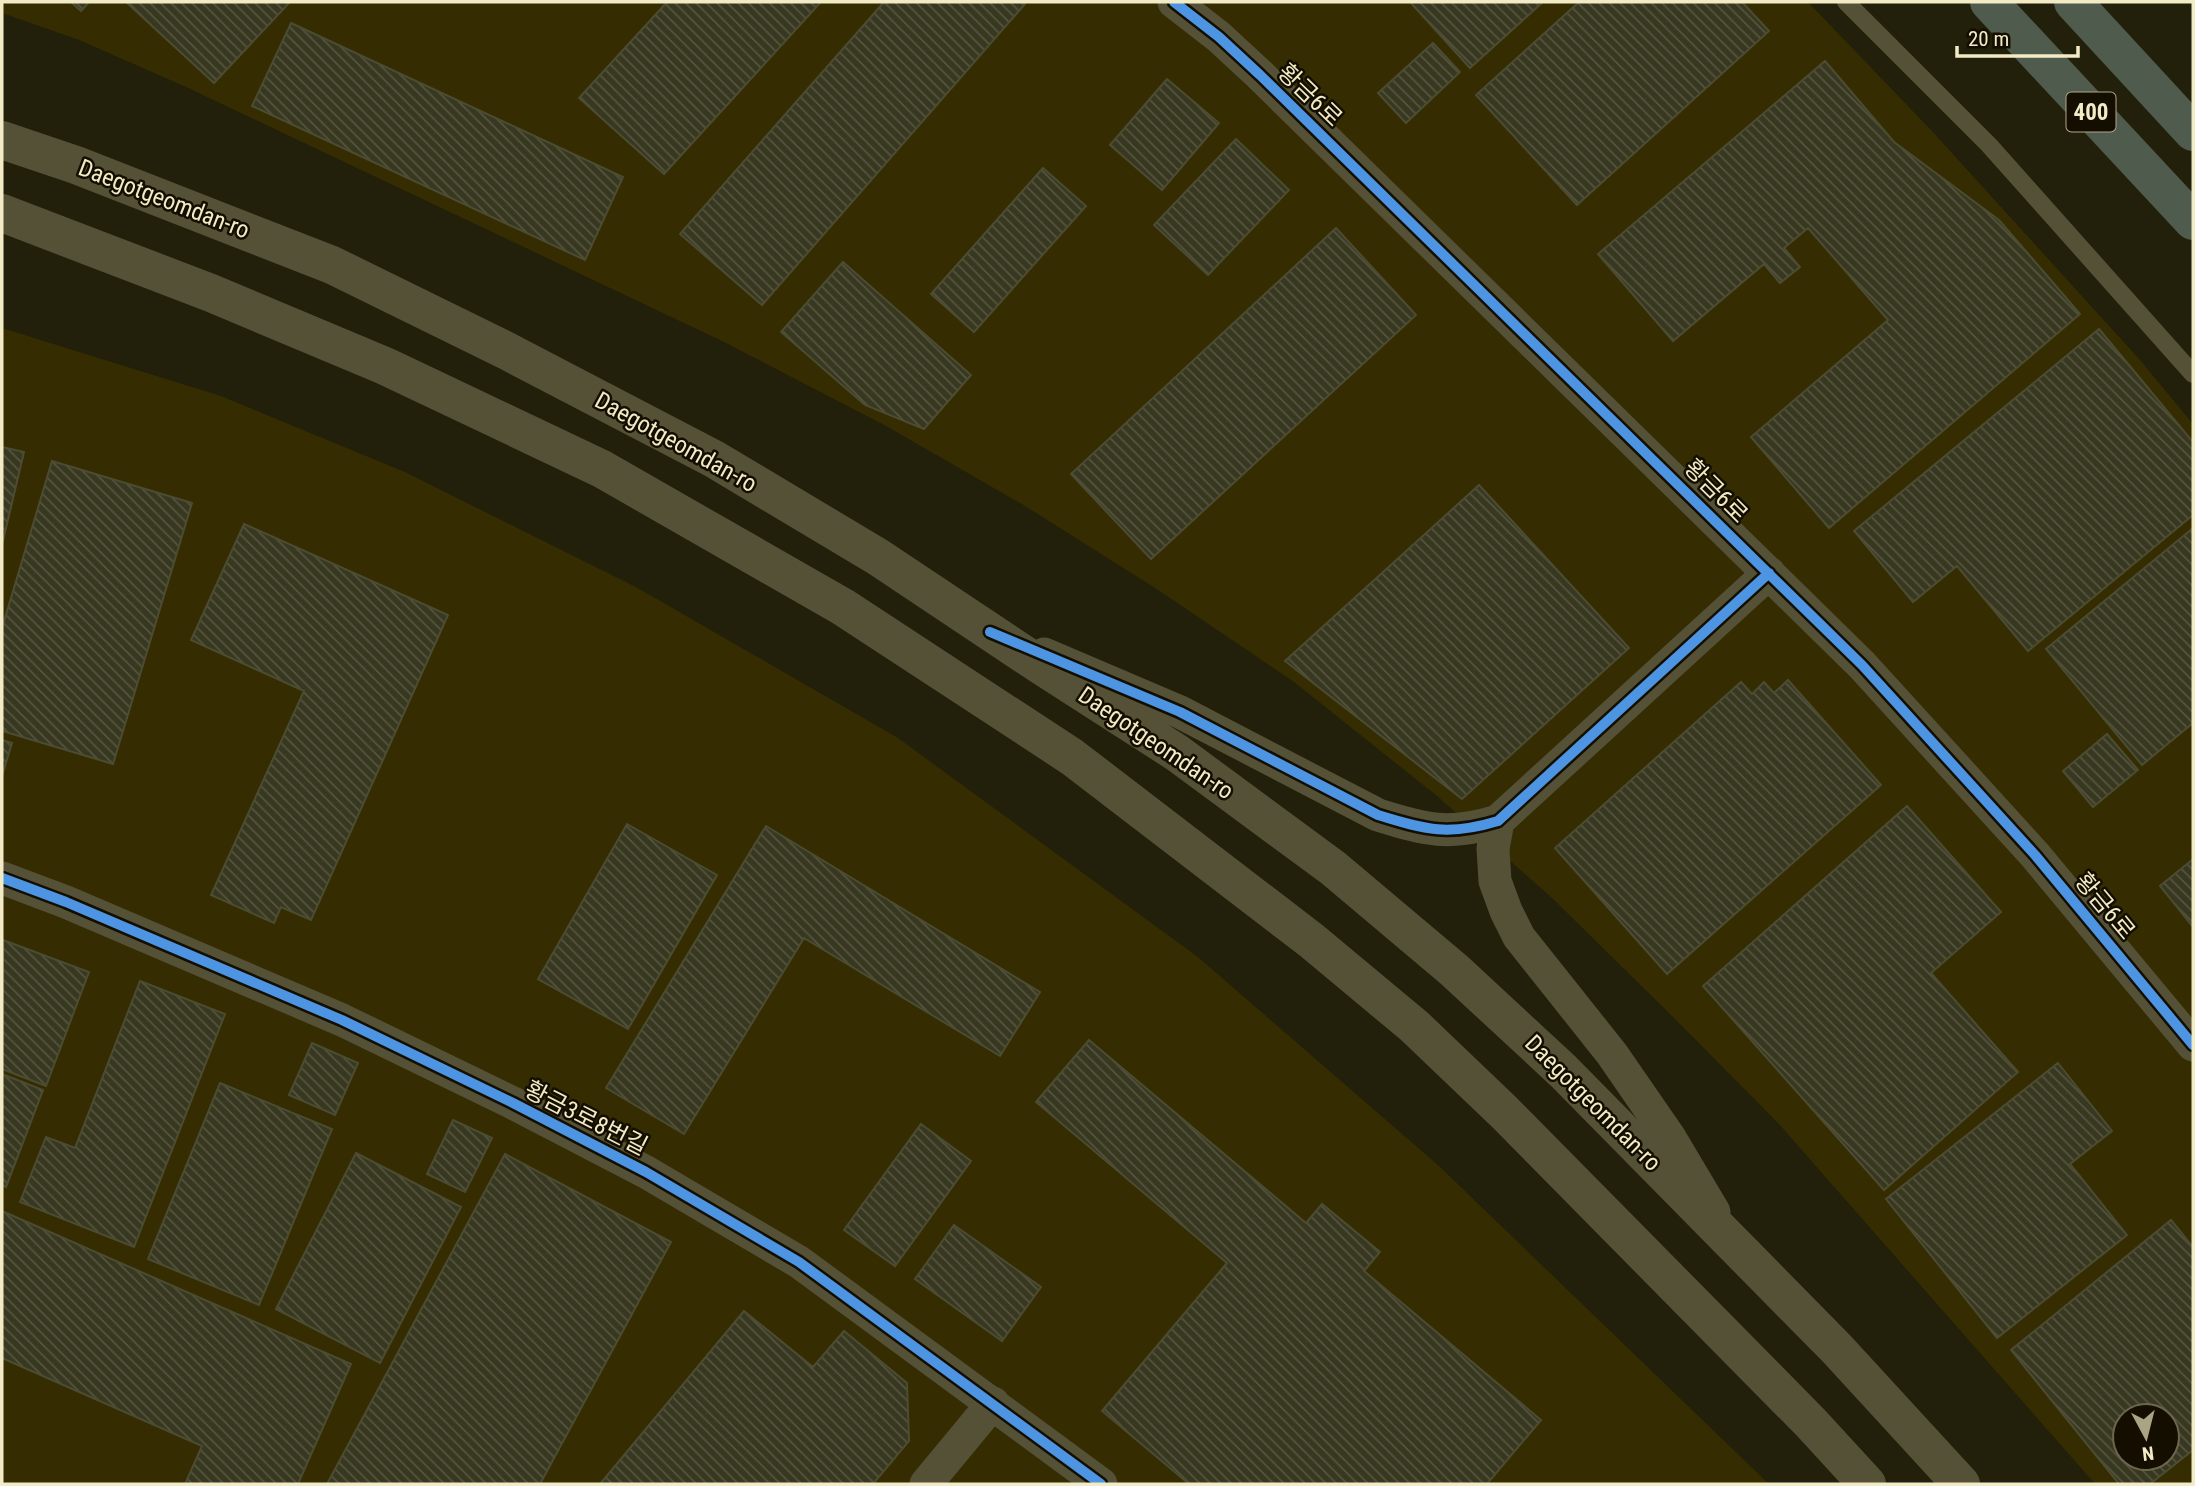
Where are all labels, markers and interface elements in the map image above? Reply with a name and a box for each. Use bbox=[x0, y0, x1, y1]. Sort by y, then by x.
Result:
scale bar bbox=[1957, 14, 2078, 58]
text: 20 m bbox=[1968, 27, 2009, 51]
street label: 황금6로 bbox=[1272, 58, 1348, 132]
road number: 400 bbox=[2066, 92, 2116, 132]
street label: Daegotgeomdan-ro bbox=[75, 154, 253, 244]
street label: Daegotgeomdan-ro bbox=[590, 386, 762, 498]
street label: 황금6로 bbox=[1678, 453, 1754, 529]
street label: Daegotgeomdan-ro bbox=[1073, 681, 1239, 805]
street label: 황금6로 bbox=[2069, 867, 2141, 945]
street label: Daegotgeomdan-ro bbox=[1519, 1029, 1667, 1177]
street label: 황금3로8번길 bbox=[520, 1075, 652, 1161]
north arrow bbox=[2111, 1402, 2181, 1472]
text: N bbox=[2141, 1441, 2155, 1466]

